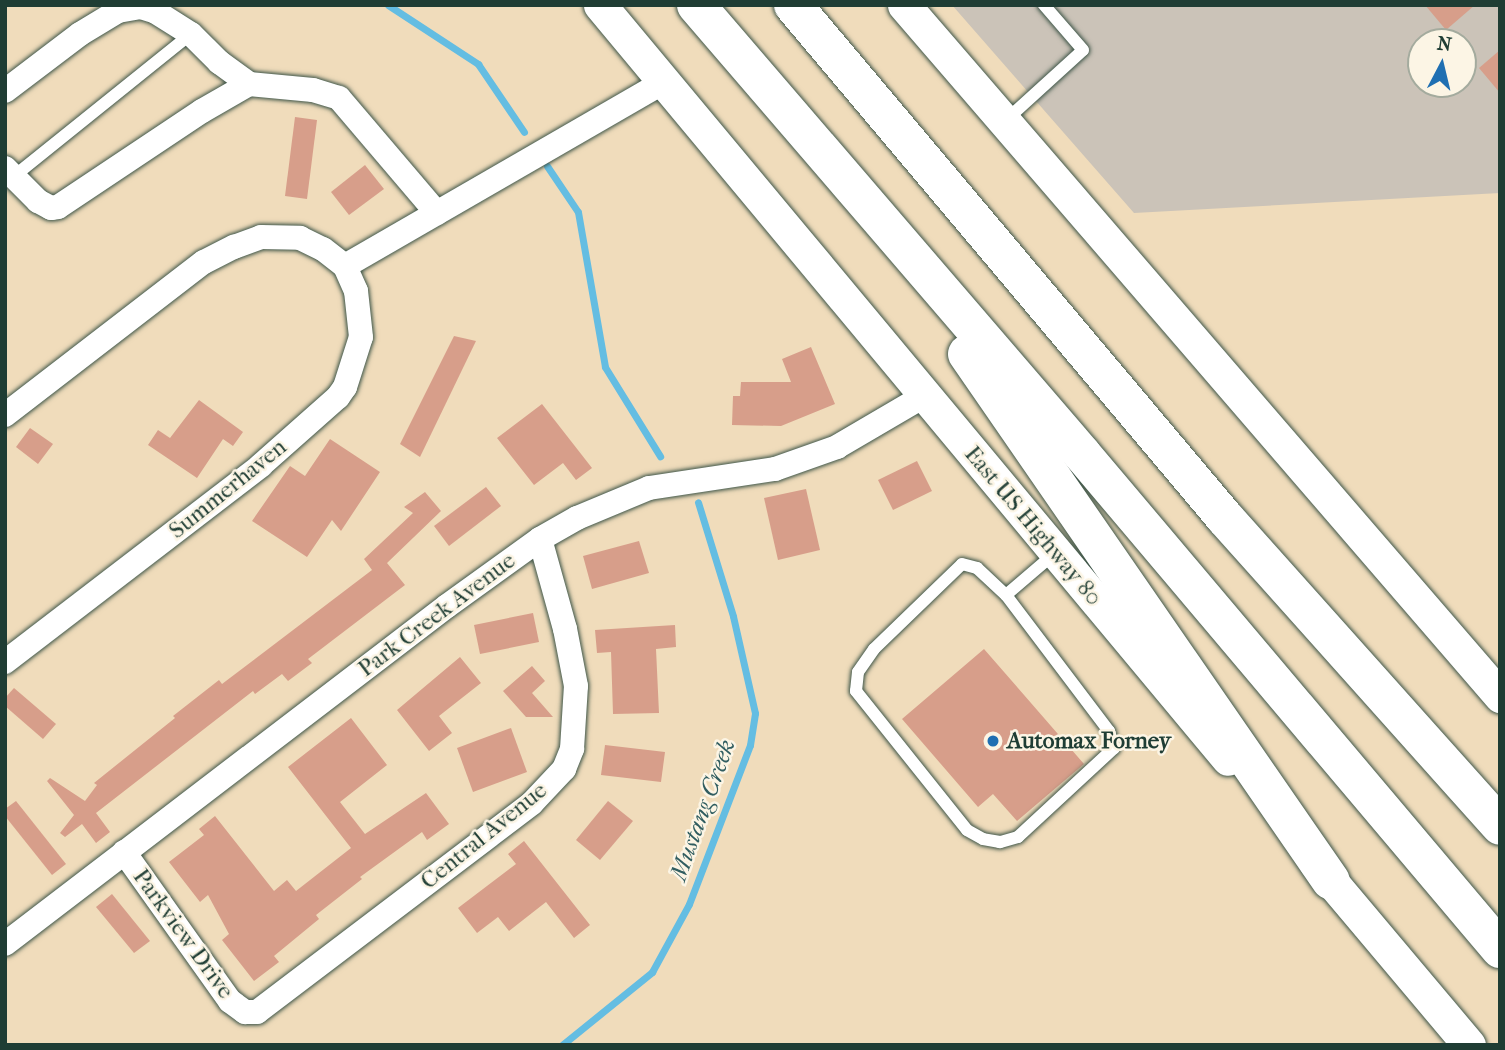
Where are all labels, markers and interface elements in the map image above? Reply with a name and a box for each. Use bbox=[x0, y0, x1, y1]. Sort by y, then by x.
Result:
north arrow bbox=[1407, 28, 1477, 98]
text: N bbox=[1436, 32, 1453, 56]
street label: Summerhaven bbox=[164, 433, 292, 545]
street label: East US Highway 80 bbox=[958, 441, 1108, 611]
street label: Park Creek Avenue bbox=[353, 547, 521, 683]
place label: Automax Forney bbox=[1007, 727, 1171, 755]
marker: Automax Forney bbox=[985, 733, 1001, 749]
water label: Mustang Creek bbox=[664, 735, 742, 885]
street label: Central Avenue bbox=[415, 777, 553, 895]
street label: Parkview Drive bbox=[127, 864, 239, 1004]

